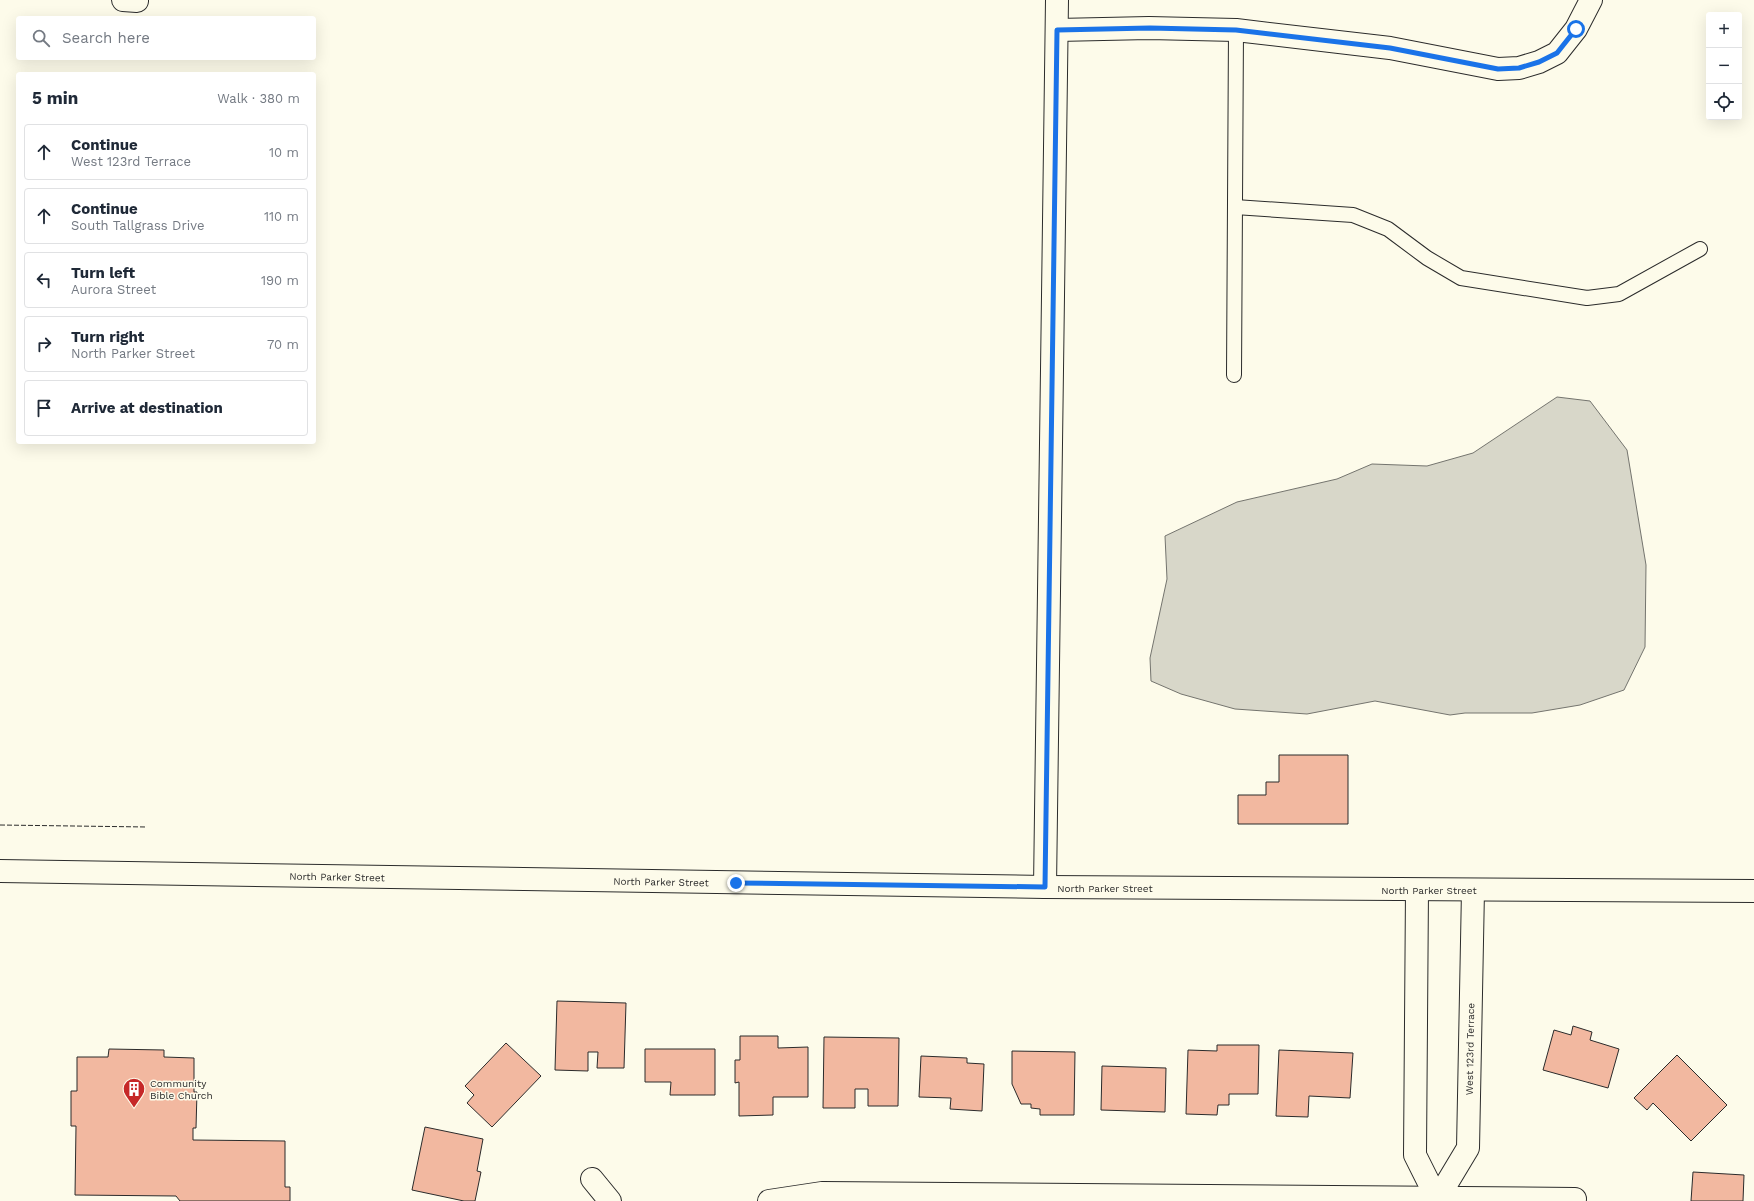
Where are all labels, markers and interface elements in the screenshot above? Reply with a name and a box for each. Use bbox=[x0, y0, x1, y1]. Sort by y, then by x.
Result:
map controls bbox=[1706, 12, 1742, 120]
button: + bbox=[1706, 12, 1742, 48]
search box bbox=[16, 16, 316, 60]
route start bbox=[1567, 20, 1585, 38]
icon: search bbox=[30, 27, 52, 49]
text: Search here bbox=[62, 29, 150, 47]
button: − bbox=[1706, 48, 1742, 84]
button: locate bbox=[1706, 84, 1742, 120]
text: 5 min bbox=[32, 88, 78, 108]
text: Walk · 380 m bbox=[217, 91, 300, 106]
text: Continue bbox=[71, 136, 138, 154]
icon: ahead bbox=[33, 141, 55, 163]
text: 10 m bbox=[269, 145, 299, 160]
text: West 123rd Terrace bbox=[71, 154, 191, 169]
text: Continue bbox=[71, 200, 138, 218]
icon: ahead bbox=[33, 205, 55, 227]
text: 110 m bbox=[264, 209, 299, 224]
text: South Tallgrass Drive bbox=[71, 218, 204, 233]
text: Turn left bbox=[71, 264, 135, 282]
icon: left bbox=[33, 269, 55, 291]
text: 190 m bbox=[261, 273, 299, 288]
text: Aurora Street bbox=[71, 282, 156, 297]
text: Turn right bbox=[71, 328, 144, 346]
icon: right bbox=[33, 333, 55, 355]
text: 70 m bbox=[267, 337, 299, 352]
text: North Parker Street bbox=[71, 346, 195, 361]
icon: arrive bbox=[33, 397, 55, 419]
text: Arrive at destination bbox=[71, 399, 223, 417]
street label: North Parker Street bbox=[289, 871, 386, 883]
route end bbox=[727, 874, 745, 892]
street label: North Parker Street bbox=[613, 876, 710, 888]
street label: North Parker Street bbox=[1057, 883, 1153, 894]
street label: North Parker Street bbox=[1381, 885, 1477, 896]
street label: West 123rd Terrace bbox=[1464, 1003, 1476, 1095]
building icon: Community Bible Church bbox=[121, 1076, 147, 1109]
place label: Community Bible Church bbox=[150, 1078, 213, 1101]

